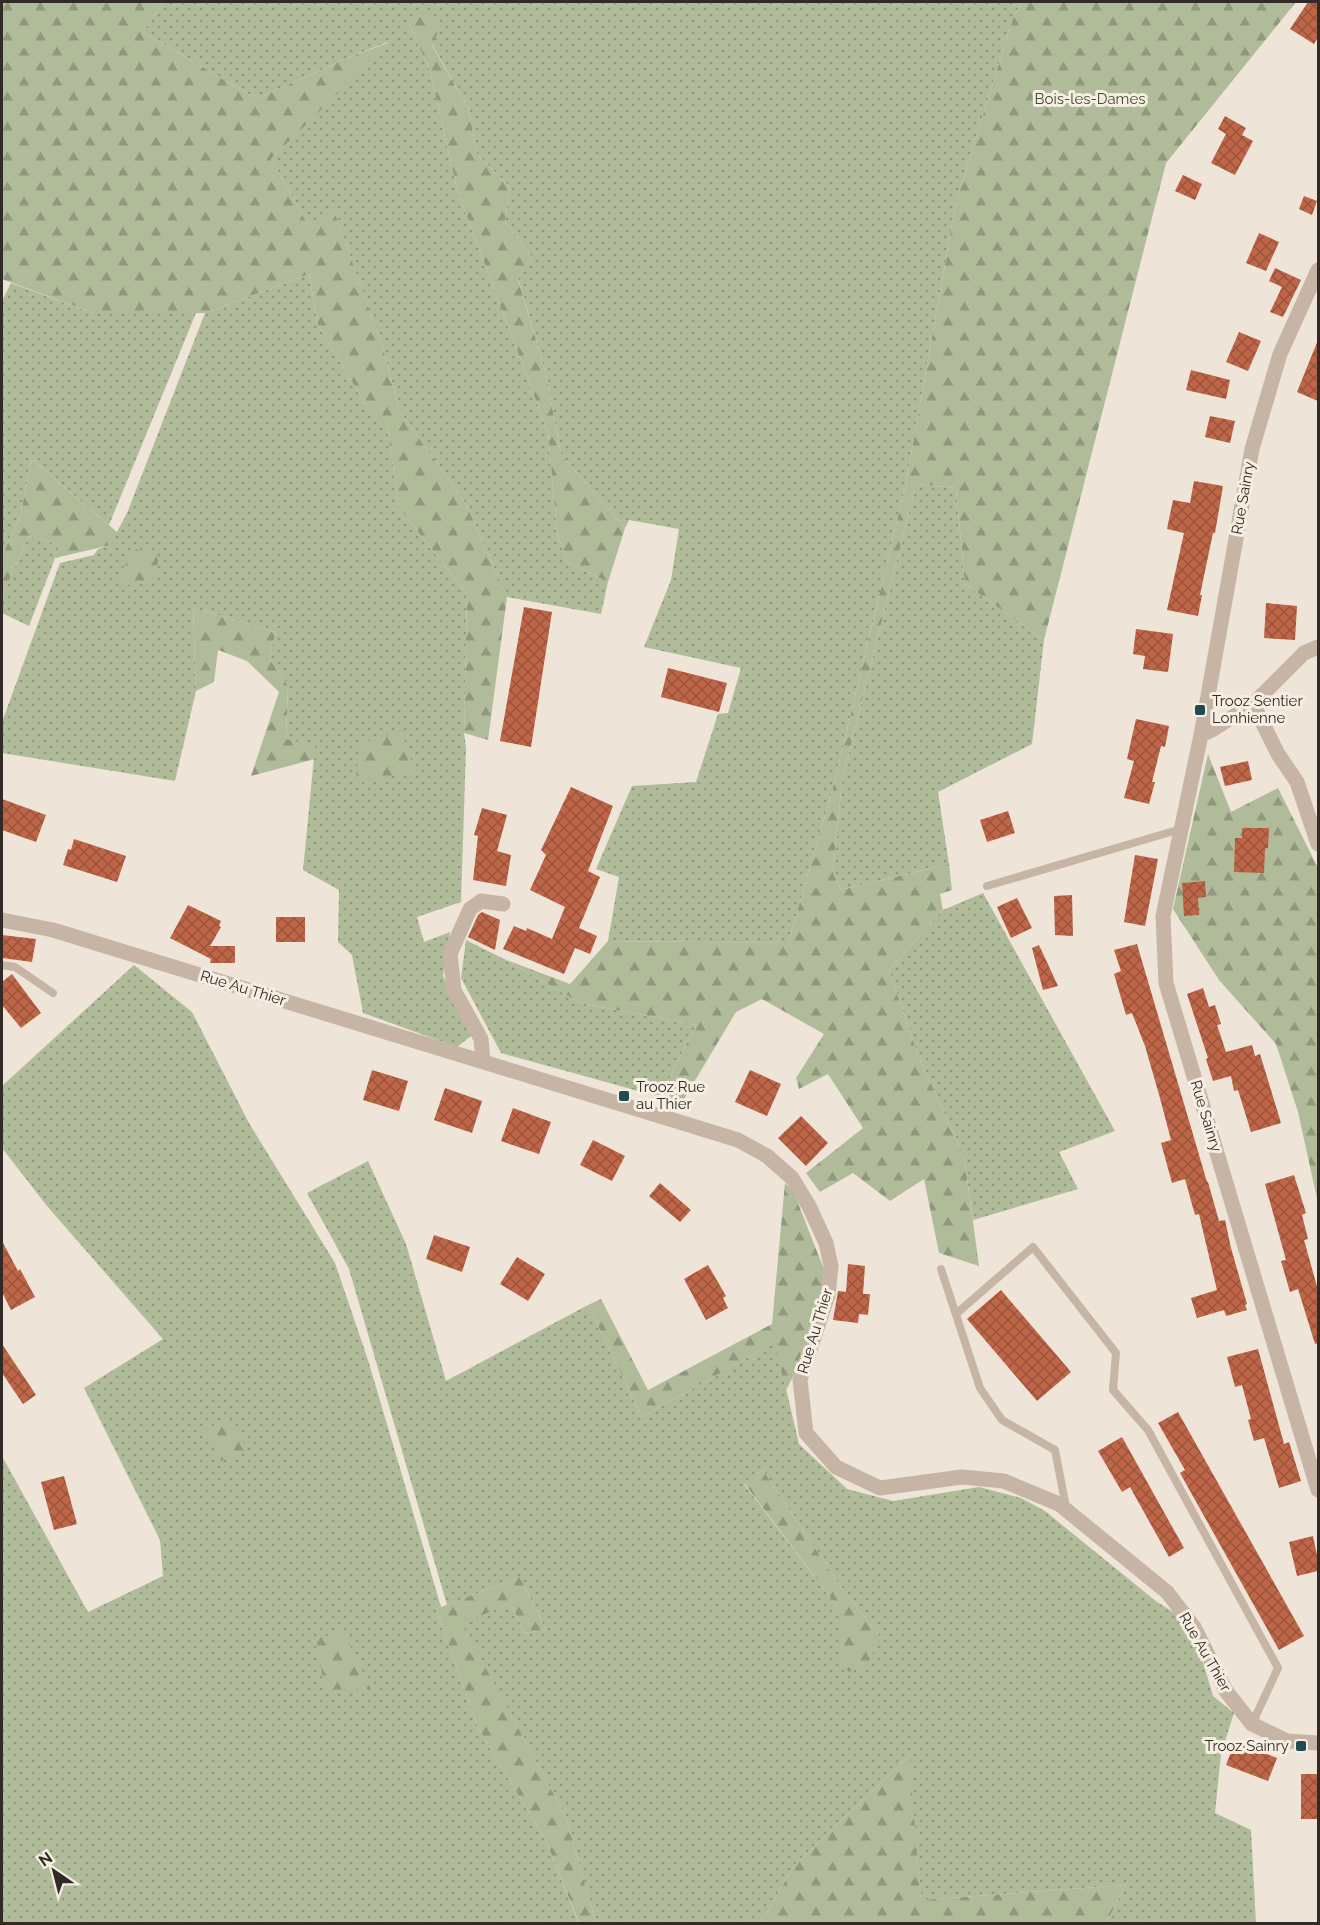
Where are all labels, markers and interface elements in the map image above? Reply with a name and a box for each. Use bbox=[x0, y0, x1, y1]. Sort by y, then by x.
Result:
park label: Bois-les-Dames bbox=[1035, 90, 1145, 108]
street label: Rue Sainry bbox=[1228, 460, 1258, 536]
place label: Trooz Sentier Lonhienne bbox=[1212, 692, 1303, 727]
marker: Trooz Sentier Lonhienne bbox=[1193, 703, 1207, 717]
street label: Rue Au Thier bbox=[198, 966, 289, 1010]
place label: Trooz Rue au Thier bbox=[636, 1078, 705, 1113]
street label: Rue Sainry bbox=[1187, 1078, 1225, 1154]
marker: Trooz Rue au Thier bbox=[617, 1089, 631, 1103]
street label: Rue Au Thier bbox=[793, 1285, 837, 1376]
street label: Rue Au Thier bbox=[1175, 1609, 1235, 1695]
place label: Trooz Sainry bbox=[1205, 1737, 1289, 1755]
marker: Trooz Sainry bbox=[1294, 1739, 1308, 1753]
north arrow bbox=[24, 1841, 84, 1901]
text: N bbox=[35, 1848, 56, 1870]

